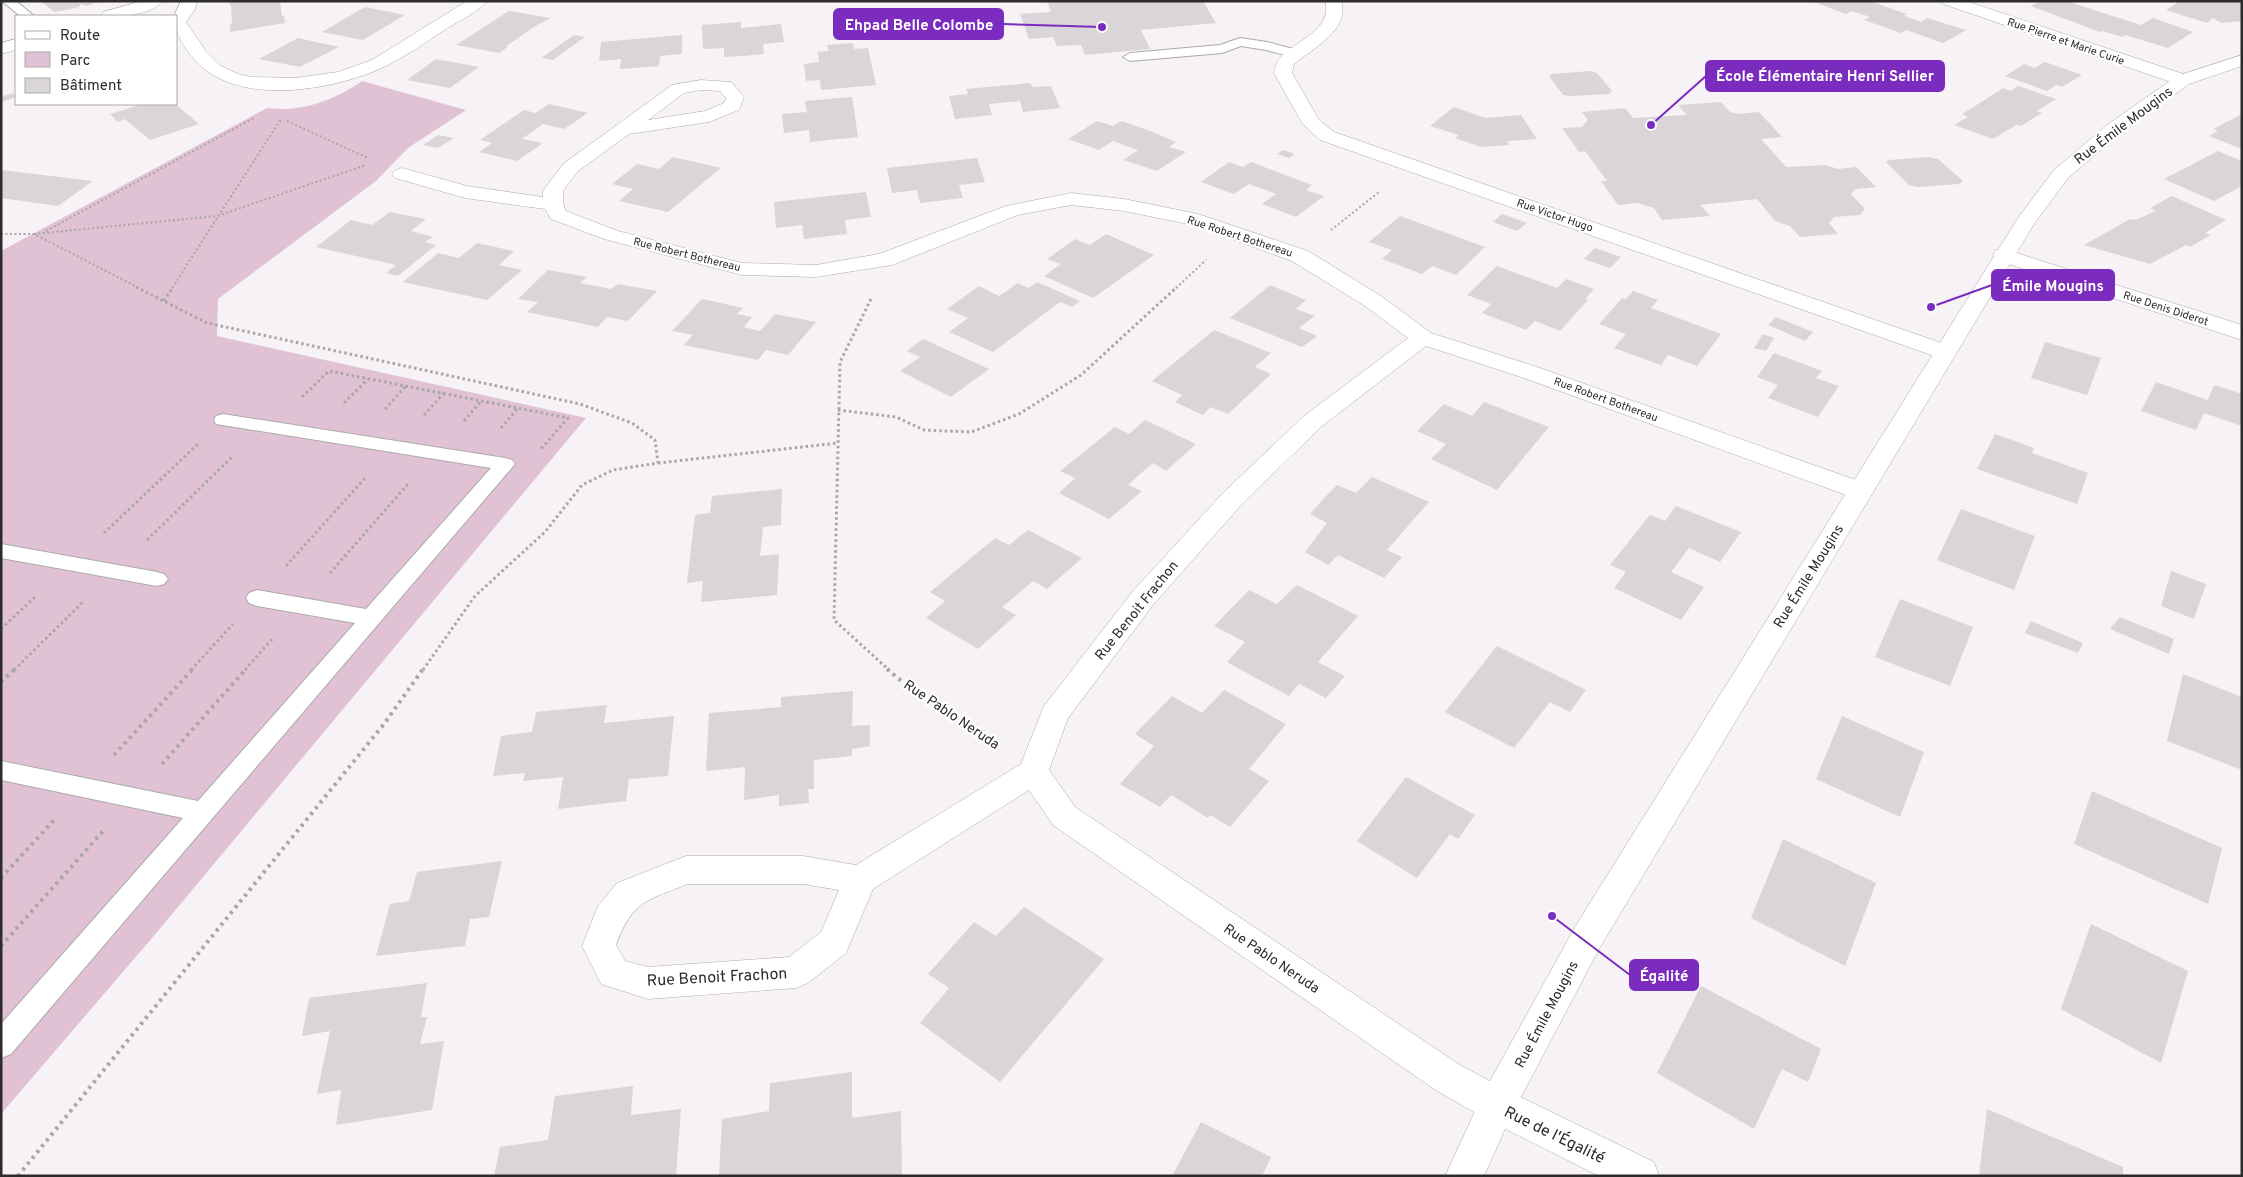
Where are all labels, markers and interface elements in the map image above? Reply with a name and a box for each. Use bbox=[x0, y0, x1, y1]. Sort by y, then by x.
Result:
callout: Ehpad Belle Colombe bbox=[834, 9, 1003, 39]
legend bbox=[15, 15, 178, 105]
street label: Rue Pierre et Marie Curie bbox=[2005, 15, 2126, 69]
text: Ehpad Belle Colombe bbox=[845, 17, 993, 36]
text: Route bbox=[60, 27, 100, 46]
text: Parc bbox=[60, 52, 90, 71]
callout: École Élémentaire Henri Sellier bbox=[1706, 61, 1944, 91]
text: École Élémentaire Henri Sellier bbox=[1716, 67, 1935, 87]
text: Bâtiment bbox=[60, 77, 122, 96]
street label: Rue Émile Mougins bbox=[2071, 83, 2176, 169]
street label: Rue Victor Hugo bbox=[1515, 196, 1595, 236]
street label: Rue Robert Bothereau bbox=[1185, 213, 1294, 261]
street label: Rue Robert Bothereau bbox=[632, 235, 742, 275]
callout: Émile Mougins bbox=[1992, 270, 2114, 300]
text: Émile Mougins bbox=[2002, 277, 2104, 297]
street label: Rue Denis Diderot bbox=[2121, 289, 2210, 329]
street label: Rue Robert Bothereau bbox=[1552, 375, 1660, 425]
street label: Rue Émile Mougins bbox=[1770, 521, 1848, 632]
street label: Rue Benoit Frachon bbox=[1092, 558, 1182, 664]
street label: Rue Pablo Neruda bbox=[900, 677, 1002, 754]
street label: Rue Pablo Neruda bbox=[1220, 921, 1322, 998]
street label: Rue Émile Mougins bbox=[1511, 958, 1583, 1071]
callout: Égalité bbox=[1630, 960, 1698, 990]
street label: Rue Benoit Frachon bbox=[646, 964, 788, 992]
text: Égalité bbox=[1640, 967, 1688, 987]
street label: Rue de l'Égalité bbox=[1500, 1101, 1609, 1169]

